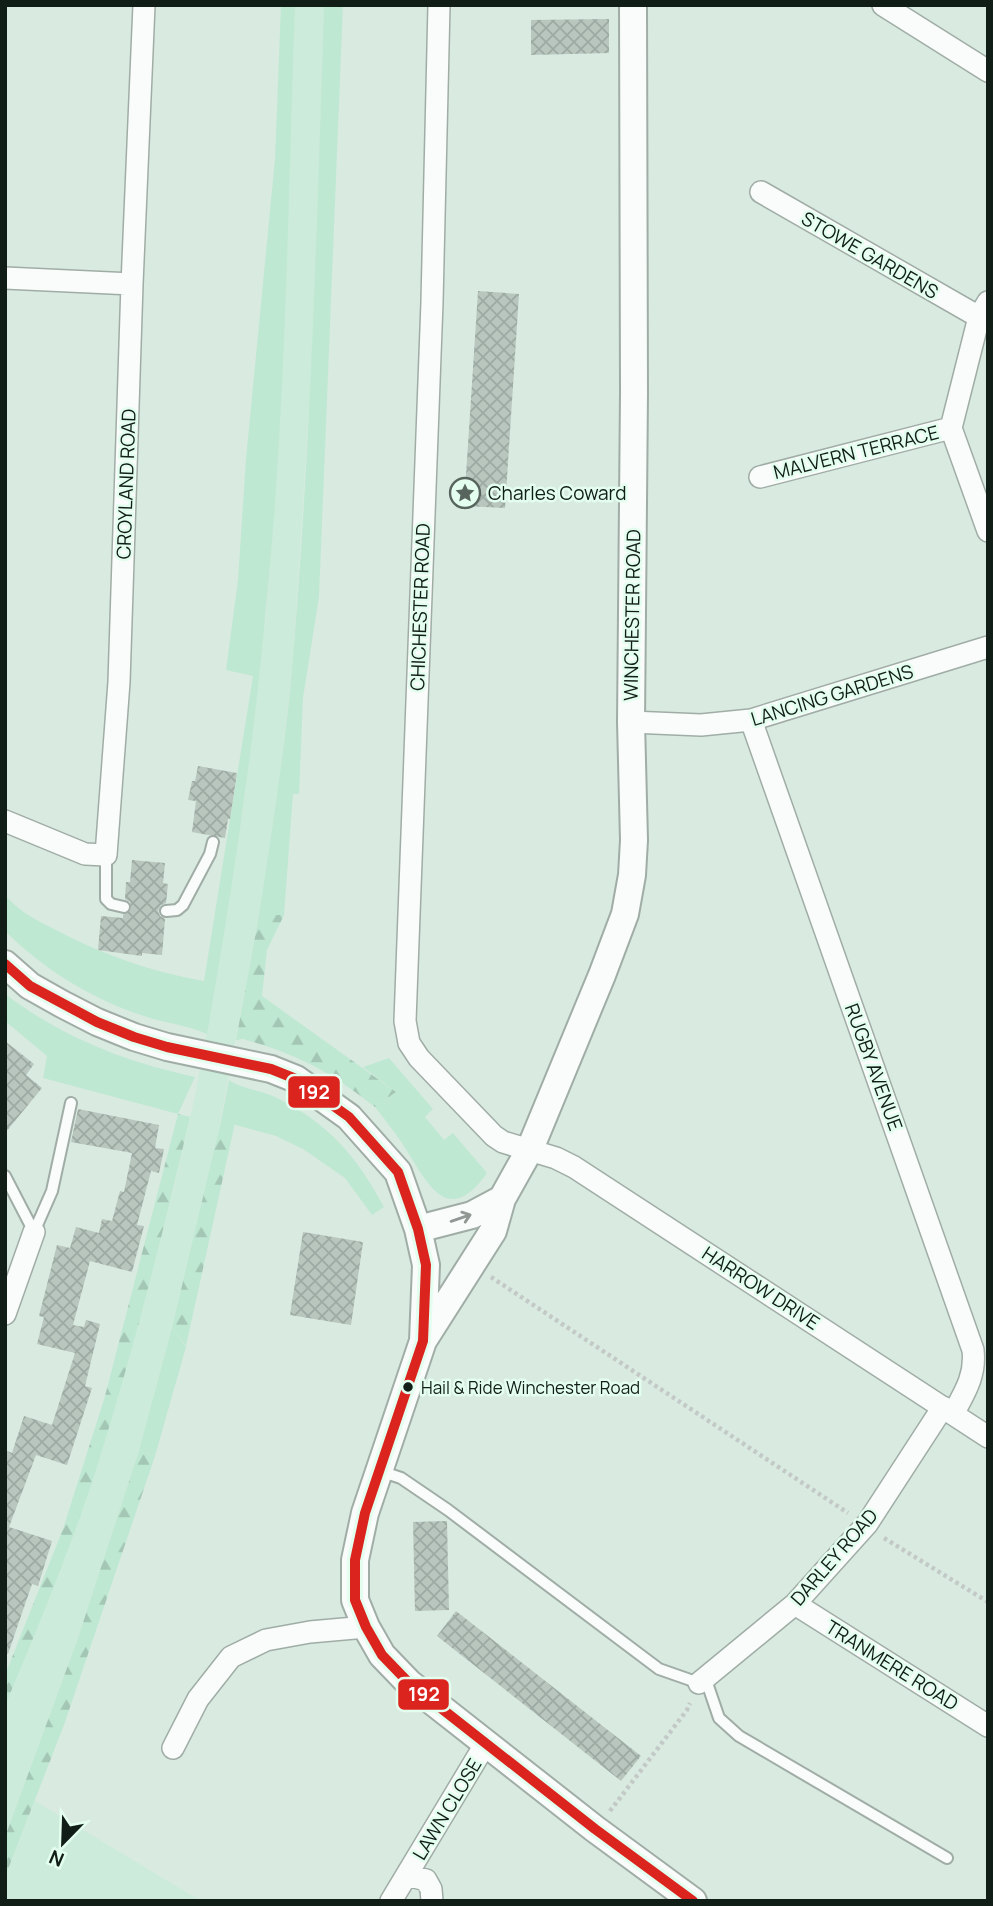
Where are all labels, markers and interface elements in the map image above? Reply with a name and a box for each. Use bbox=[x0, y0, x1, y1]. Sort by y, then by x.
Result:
street label: STOWE GARDENS bbox=[797, 205, 943, 305]
street label: CROYLAND ROAD bbox=[110, 408, 142, 560]
street label: MALVERN TERRACE bbox=[771, 419, 941, 485]
place icon: Charles Coward bbox=[448, 476, 482, 510]
place label: Charles Coward bbox=[488, 480, 627, 506]
street label: CHICHESTER ROAD bbox=[404, 523, 436, 691]
street label: WINCHESTER ROAD bbox=[618, 529, 646, 701]
street label: LANCING GARDENS bbox=[748, 658, 917, 732]
street label: RUGBY AVENUE bbox=[839, 1000, 909, 1134]
line badge: 192 bbox=[287, 1075, 341, 1109]
text: 192 bbox=[298, 1079, 330, 1105]
one-way arrow bbox=[450, 1211, 472, 1223]
street label: HARROW DRIVE bbox=[697, 1240, 825, 1336]
place label: Hail & Ride Winchester Road bbox=[421, 1376, 640, 1399]
marker: Hail & Ride Winchester Road bbox=[401, 1380, 415, 1394]
street label: DARLEY ROAD bbox=[785, 1503, 883, 1611]
street label: TRANMERE ROAD bbox=[821, 1614, 963, 1716]
line badge: 192 bbox=[397, 1678, 450, 1711]
text: 192 bbox=[408, 1681, 440, 1707]
street label: LAWN CLOSE bbox=[406, 1753, 488, 1865]
north arrow bbox=[28, 1808, 98, 1878]
text: N bbox=[45, 1844, 68, 1873]

